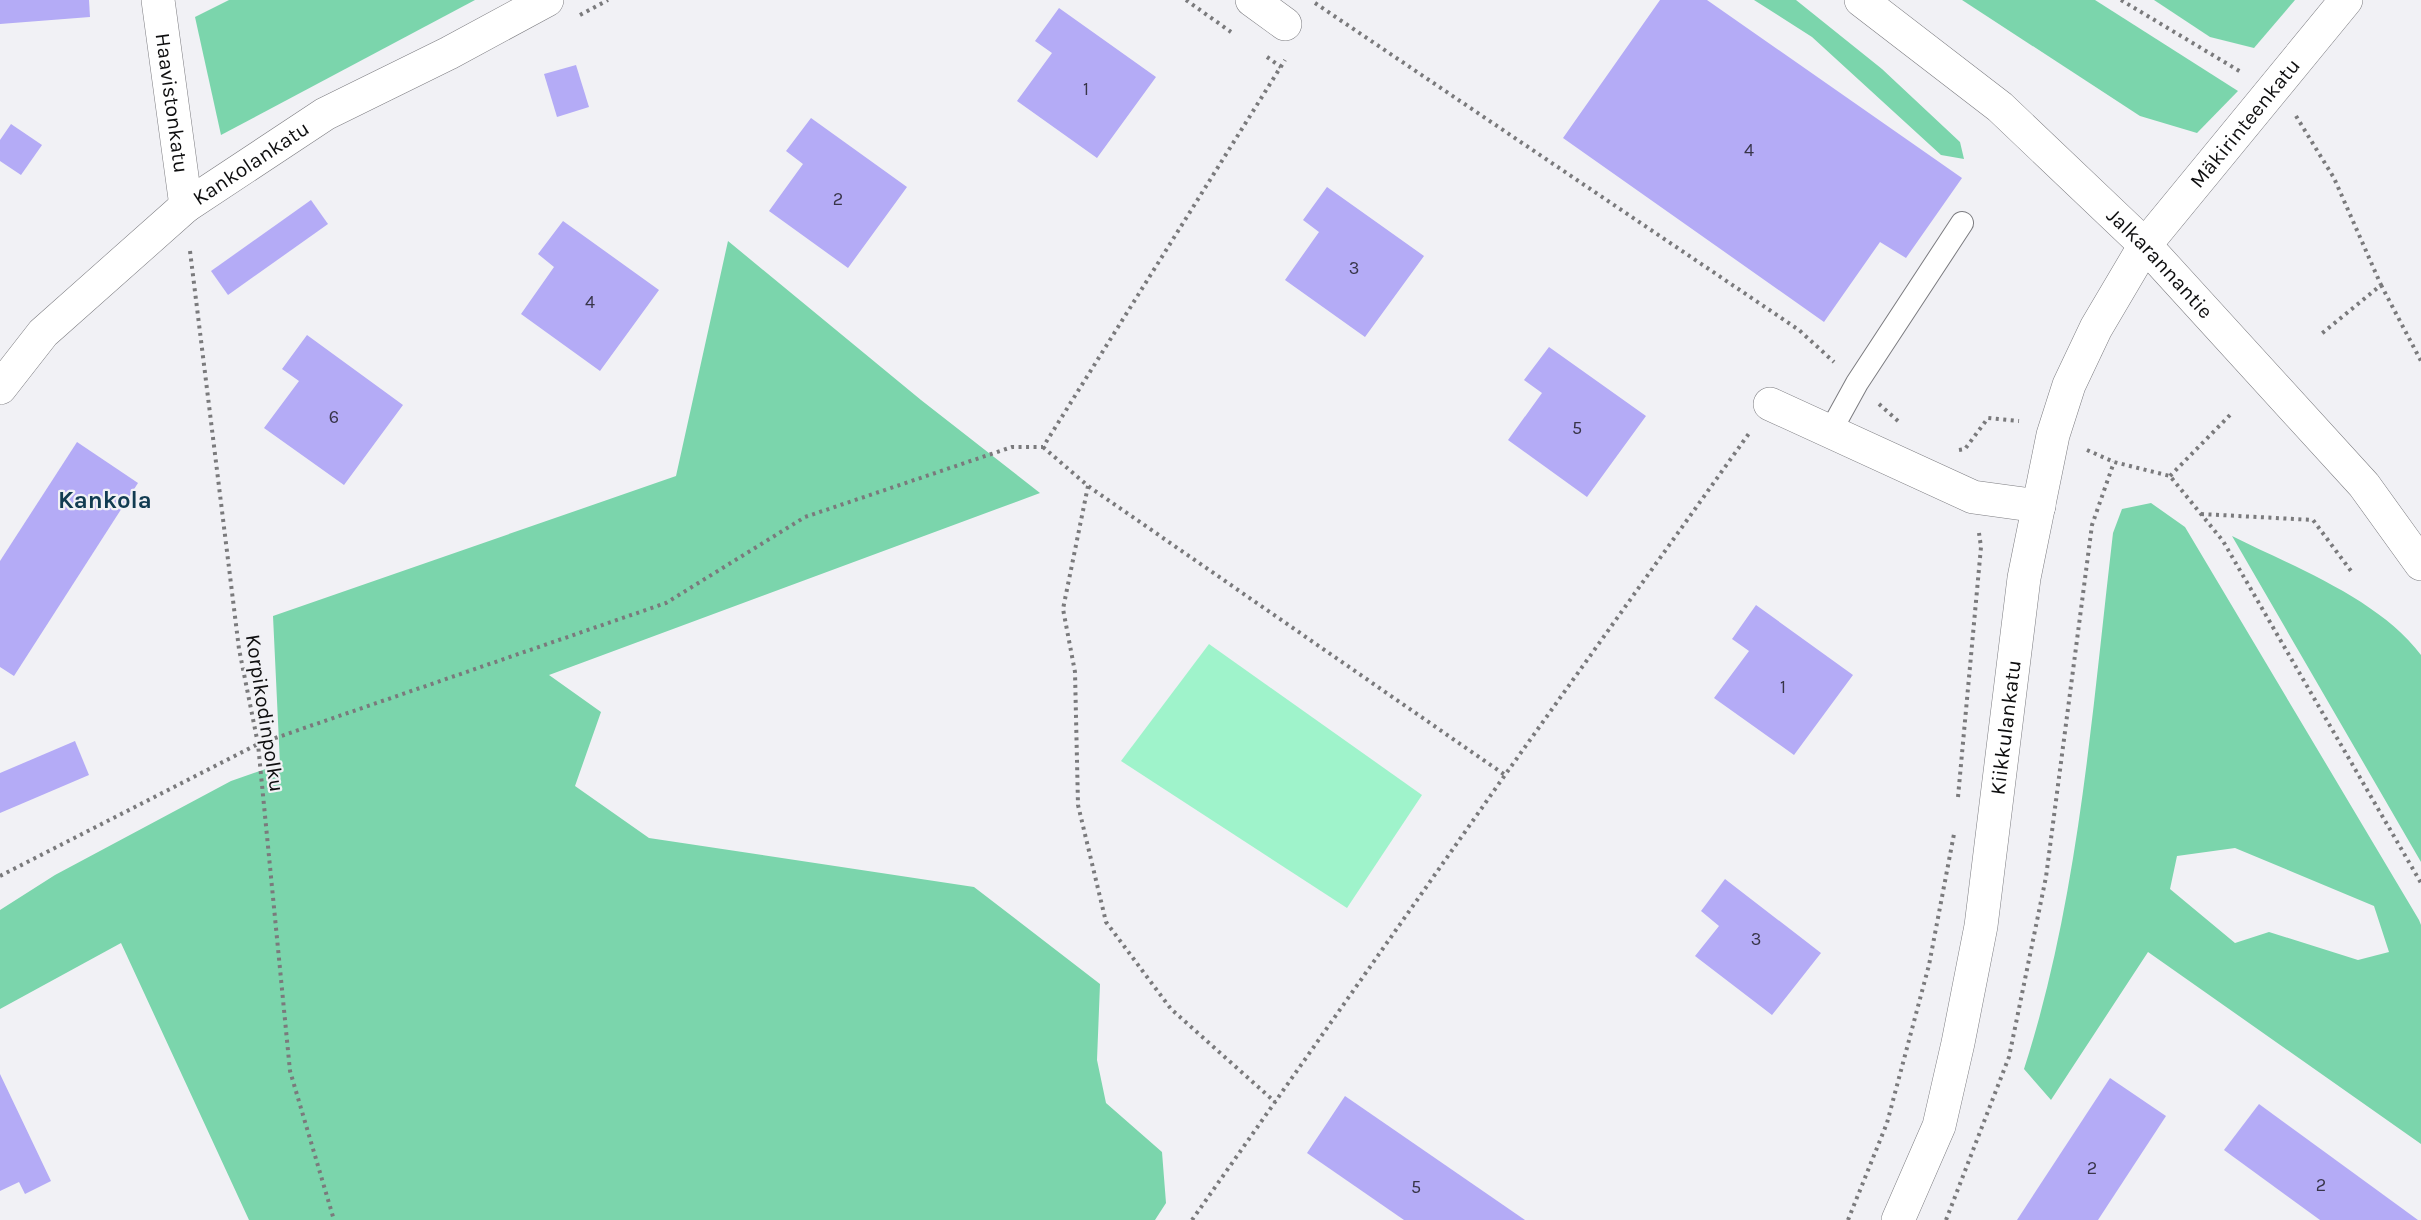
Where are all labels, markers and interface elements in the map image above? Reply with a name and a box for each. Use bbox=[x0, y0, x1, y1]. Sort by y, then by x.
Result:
street label: Haavistonkatu bbox=[151, 32, 193, 175]
street label: Mäkirinteenkatu bbox=[2185, 54, 2305, 193]
house number: 1 bbox=[1083, 78, 1089, 100]
street label: Kankolankatu bbox=[188, 116, 314, 210]
house number: 4 bbox=[1744, 139, 1754, 161]
house number: 2 bbox=[833, 188, 843, 210]
street label: Jalkarannantie bbox=[2102, 203, 2218, 323]
house number: 3 bbox=[1349, 257, 1359, 279]
house number: 4 bbox=[585, 291, 595, 313]
house number: 6 bbox=[329, 406, 339, 428]
house number: 5 bbox=[1572, 417, 1582, 439]
district label: Kankola bbox=[58, 486, 152, 514]
street label: Korpikodinpolku bbox=[241, 632, 289, 794]
street label: Kiikkulankatu bbox=[1985, 659, 2026, 796]
house number: 1 bbox=[1780, 676, 1786, 698]
house number: 3 bbox=[1751, 928, 1761, 950]
house number: 2 bbox=[2087, 1157, 2097, 1179]
house number: 2 bbox=[2316, 1174, 2326, 1196]
house number: 5 bbox=[1411, 1176, 1421, 1198]

